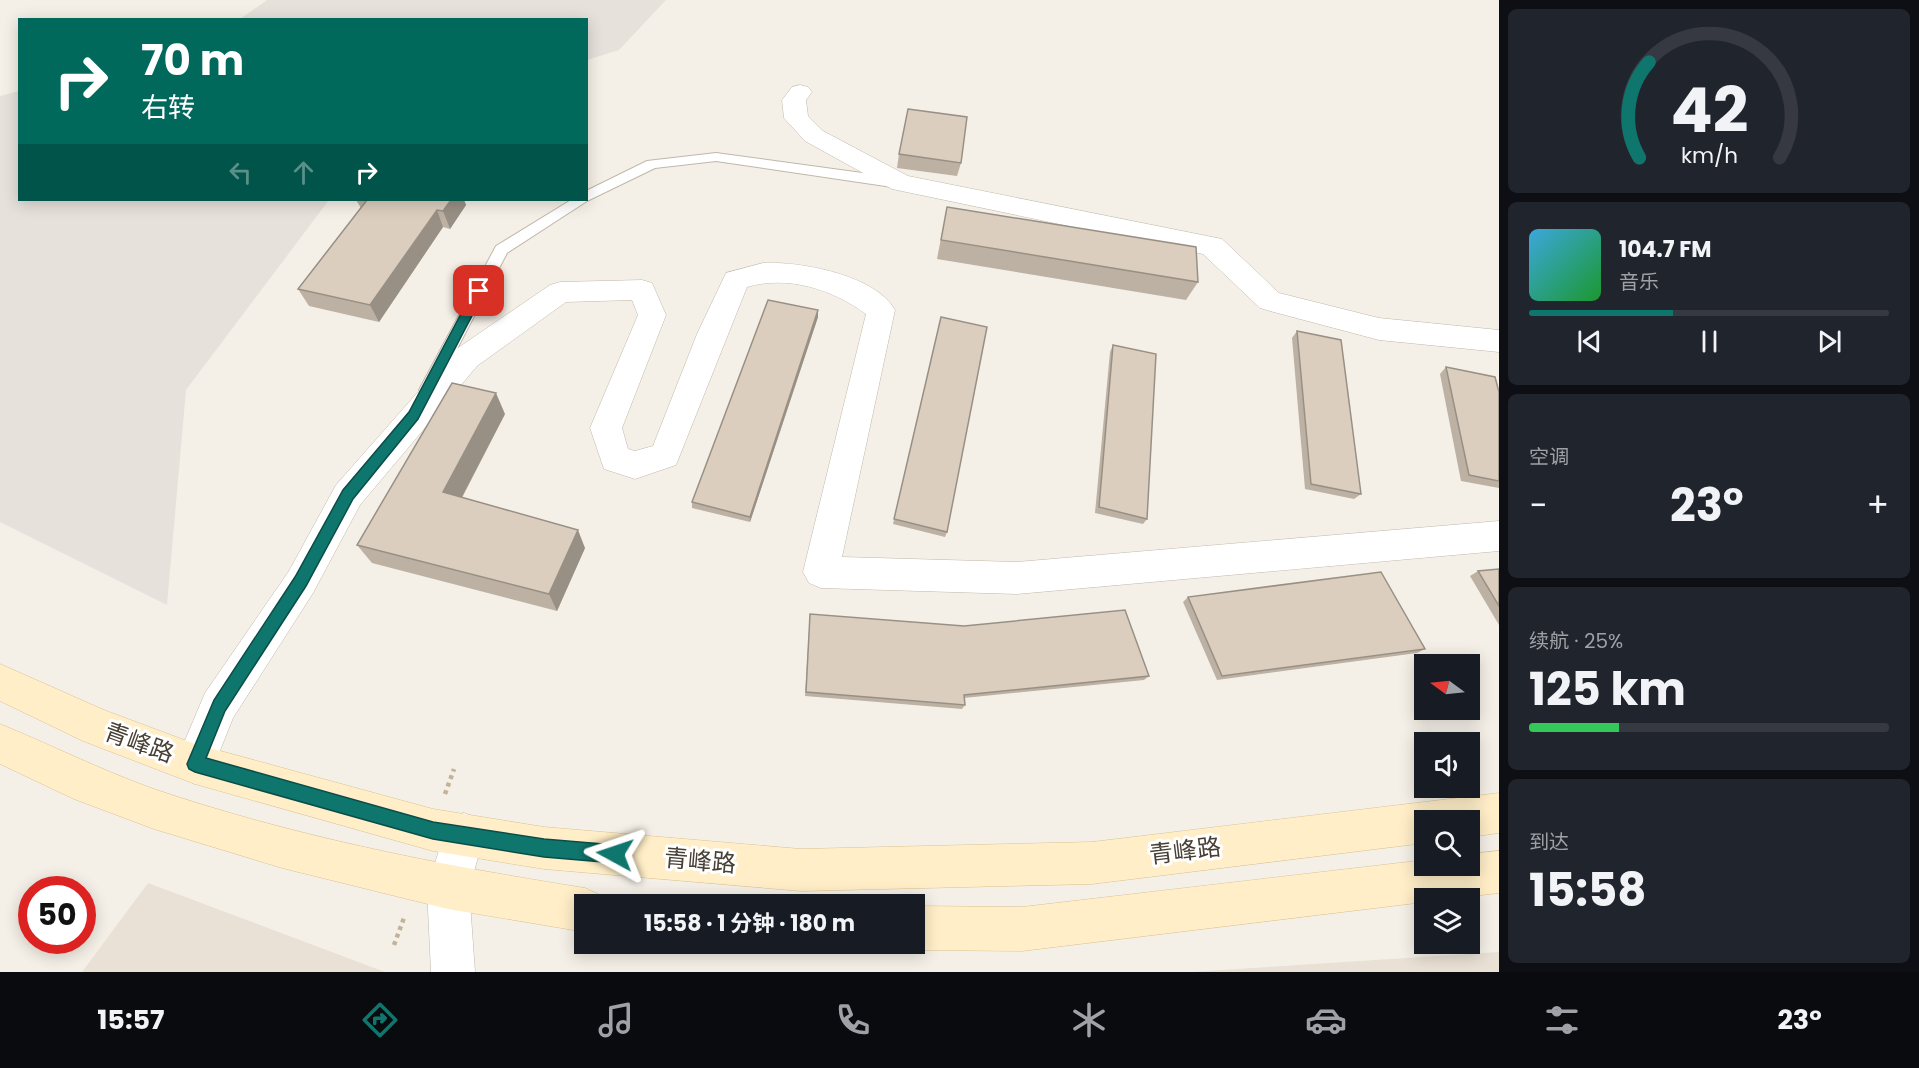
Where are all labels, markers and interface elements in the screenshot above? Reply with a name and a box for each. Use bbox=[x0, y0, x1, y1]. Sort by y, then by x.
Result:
text: 70 m bbox=[141, 31, 244, 90]
icon: right bbox=[42, 42, 120, 120]
text: 42 bbox=[1670, 66, 1748, 154]
text: 右转 bbox=[141, 89, 195, 126]
text: km/h bbox=[1680, 140, 1738, 171]
icon: left bbox=[224, 156, 257, 189]
icon: ahead bbox=[287, 156, 320, 189]
icon: right bbox=[350, 156, 383, 189]
text: 104.7 FM bbox=[1619, 234, 1711, 265]
pin bbox=[453, 265, 504, 316]
text: 音乐 bbox=[1619, 268, 1659, 296]
icon: arrive bbox=[462, 274, 495, 307]
icon: previous bbox=[1573, 325, 1606, 358]
icon: pause bbox=[1693, 325, 1726, 358]
icon: next bbox=[1813, 325, 1846, 358]
text: 空调 bbox=[1529, 443, 1569, 471]
text: 23° bbox=[1670, 474, 1744, 537]
text: − bbox=[1529, 482, 1547, 529]
text: + bbox=[1866, 482, 1889, 529]
text: 续航 · 25% bbox=[1529, 627, 1623, 655]
north arrow bbox=[1414, 654, 1480, 720]
map controls bbox=[1414, 654, 1480, 954]
text: 125 km bbox=[1529, 658, 1686, 721]
street label: 青峰路 bbox=[100, 715, 179, 770]
button: sound bbox=[1414, 732, 1480, 798]
button: search bbox=[1414, 810, 1480, 876]
position arrow bbox=[583, 822, 647, 886]
text: 到达 bbox=[1529, 828, 1569, 856]
street label: 青峰路 bbox=[1147, 830, 1223, 871]
street label: 青峰路 bbox=[663, 841, 737, 880]
text: 15:58 bbox=[1529, 859, 1646, 922]
speed limit sign: 50 bbox=[18, 876, 96, 954]
button: layers bbox=[1414, 888, 1480, 954]
text: 15:58 · 1 分钟 · 180 m bbox=[644, 908, 855, 939]
icon: directions bbox=[359, 999, 401, 1041]
icon: music bbox=[595, 999, 637, 1041]
icon: phone bbox=[832, 999, 874, 1041]
icon: climate bbox=[1068, 999, 1110, 1041]
icon: car bbox=[1305, 999, 1347, 1041]
icon: filters bbox=[1541, 999, 1583, 1041]
text: 15:57 bbox=[97, 1001, 165, 1038]
text: 23° bbox=[1777, 1001, 1822, 1038]

